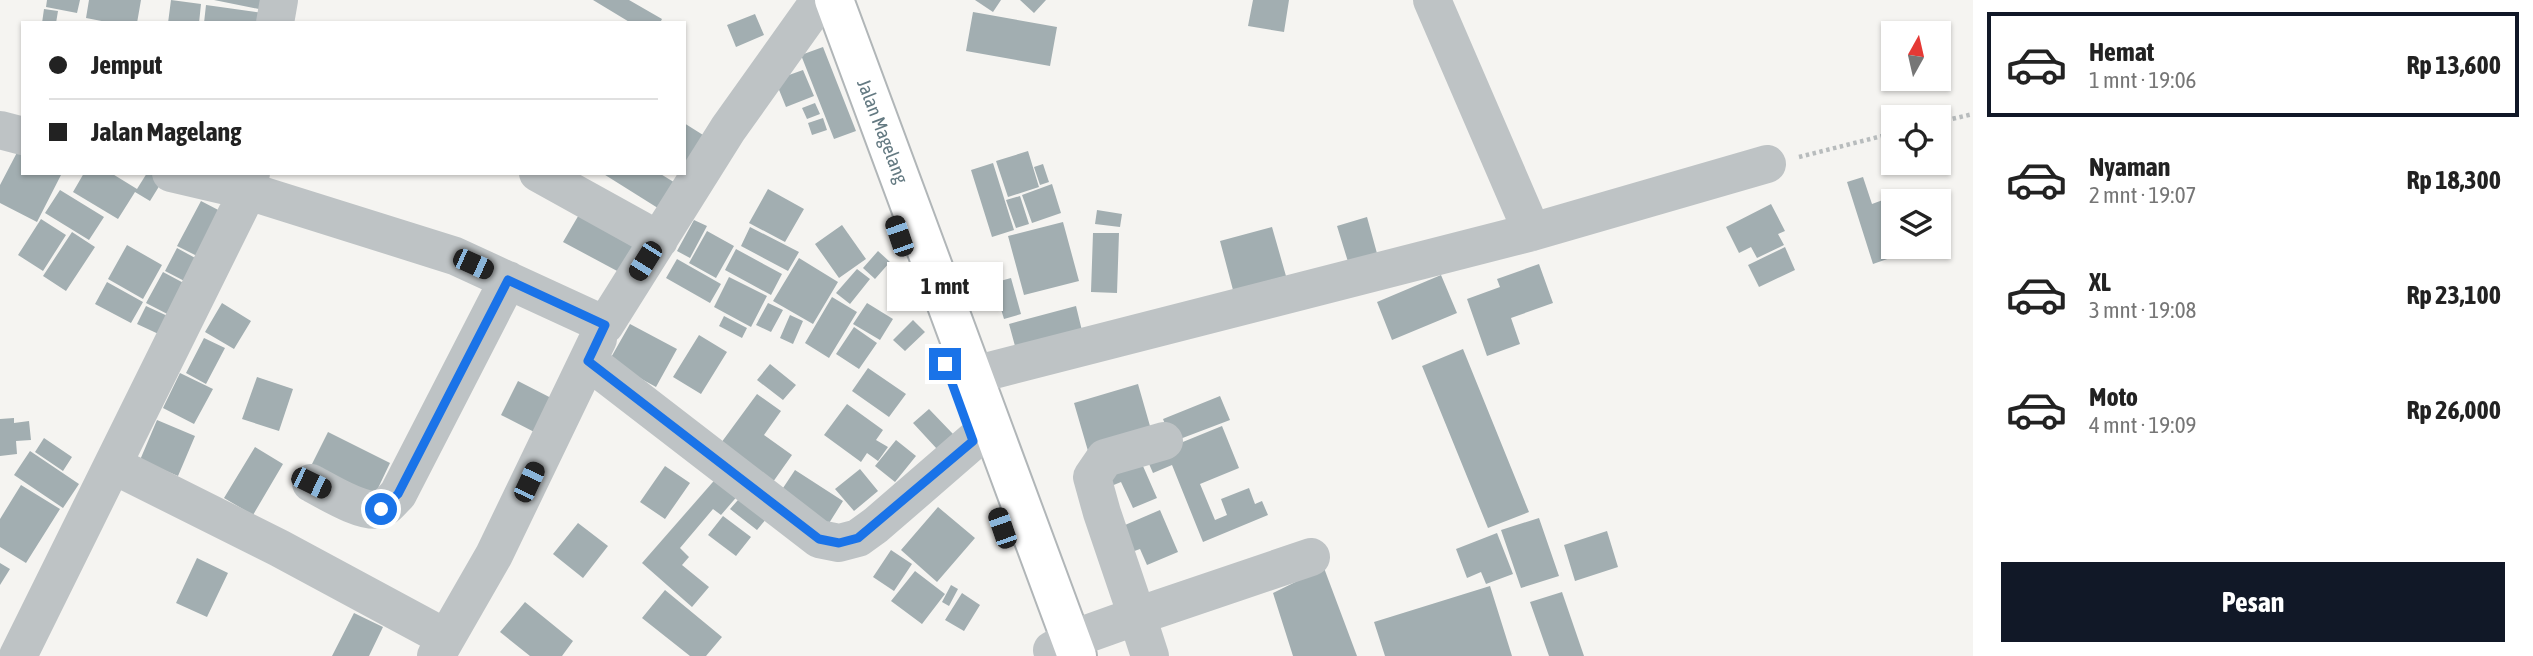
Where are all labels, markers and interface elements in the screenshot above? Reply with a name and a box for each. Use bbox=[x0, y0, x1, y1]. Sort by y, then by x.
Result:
north arrow bbox=[1881, 21, 1951, 91]
map controls bbox=[1881, 21, 1951, 259]
icon: car bbox=[2005, 33, 2068, 96]
text: Hemat bbox=[2089, 37, 2154, 67]
text: Jemput bbox=[91, 50, 162, 80]
text: Rp 13,600 bbox=[2406, 50, 2501, 80]
text: 1 mnt · 19:06 bbox=[2089, 67, 2196, 93]
street label: Jalan Magelang bbox=[853, 76, 913, 187]
button: locate bbox=[1881, 105, 1951, 175]
text: Jalan Magelang bbox=[91, 117, 241, 147]
icon: car bbox=[2005, 148, 2068, 211]
text: Nyaman bbox=[2089, 152, 2170, 182]
text: Rp 18,300 bbox=[2406, 165, 2501, 195]
text: 2 mnt · 19:07 bbox=[2089, 182, 2196, 208]
button: layers bbox=[1881, 189, 1951, 259]
car bbox=[883, 213, 916, 259]
car bbox=[625, 238, 666, 284]
car bbox=[450, 246, 497, 282]
callout: 1 mnt bbox=[887, 262, 1003, 312]
icon: car bbox=[2005, 263, 2068, 326]
text: XL bbox=[2089, 267, 2111, 297]
text: 1 mnt bbox=[921, 273, 969, 299]
text: Rp 23,100 bbox=[2406, 280, 2501, 310]
text: 3 mnt · 19:08 bbox=[2089, 297, 2196, 323]
route end bbox=[929, 348, 961, 380]
icon: car bbox=[2005, 378, 2068, 441]
text: Moto bbox=[2089, 382, 2138, 412]
text: Rp 26,000 bbox=[2406, 395, 2501, 425]
text: 4 mnt · 19:09 bbox=[2089, 412, 2196, 438]
car bbox=[511, 459, 548, 505]
car bbox=[288, 464, 335, 502]
route start bbox=[365, 493, 397, 525]
car bbox=[986, 505, 1019, 551]
button: Pesan bbox=[2001, 562, 2505, 642]

